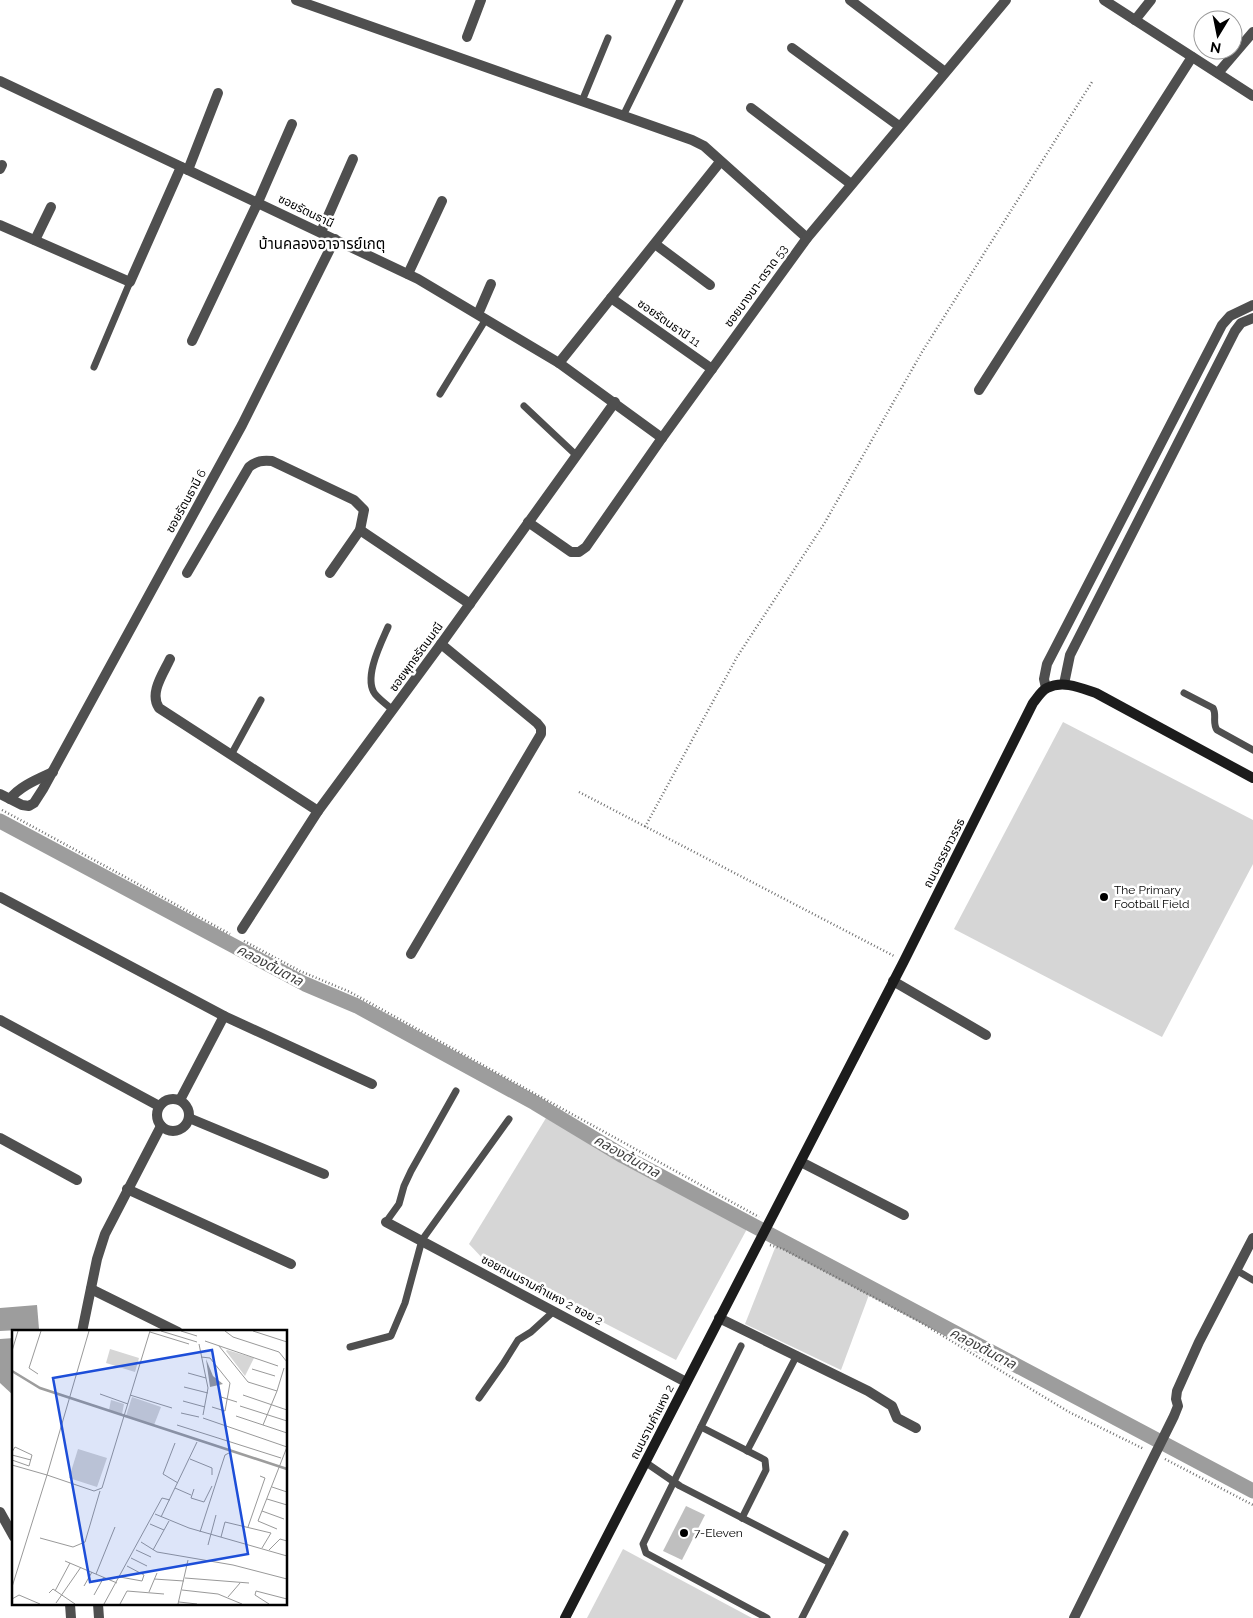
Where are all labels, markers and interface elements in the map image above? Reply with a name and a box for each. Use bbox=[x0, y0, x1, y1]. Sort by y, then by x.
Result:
north arrow bbox=[1193, 10, 1243, 60]
text: N bbox=[1209, 39, 1222, 57]
street label: ซอยรัตนธานี bbox=[276, 191, 336, 231]
district label: บ้านคลองอาจารย์เกตุ bbox=[259, 235, 385, 253]
street label: ซอยบางนา-ตราด 53 bbox=[721, 242, 791, 330]
street label: ซอยรัตนธานี 11 bbox=[635, 296, 703, 350]
street label: ซอยรัตนธานี 6 bbox=[163, 467, 209, 535]
street label: ซอยพุทธรัตนมณี bbox=[386, 620, 446, 694]
street label: ถนนจรรยาวรรธ bbox=[920, 816, 968, 890]
place label: The Primary Football Field bbox=[1114, 883, 1190, 911]
marker: The Primary Football Field bbox=[1098, 891, 1110, 903]
water label: คลองต้นตาล bbox=[234, 941, 307, 989]
water label: คลองต้นตาล bbox=[592, 1131, 663, 1181]
street label: ซอยถนนรามคำแหง 2 ซอย 2 bbox=[479, 1252, 605, 1328]
water label: คลองต้นตาล bbox=[947, 1324, 1020, 1372]
inset map bbox=[12, 1330, 288, 1606]
street label: ถนนรามคำแหง 2 bbox=[627, 1382, 677, 1462]
place label: 7-Eleven bbox=[694, 1526, 743, 1540]
marker: 7-Eleven bbox=[678, 1527, 690, 1539]

